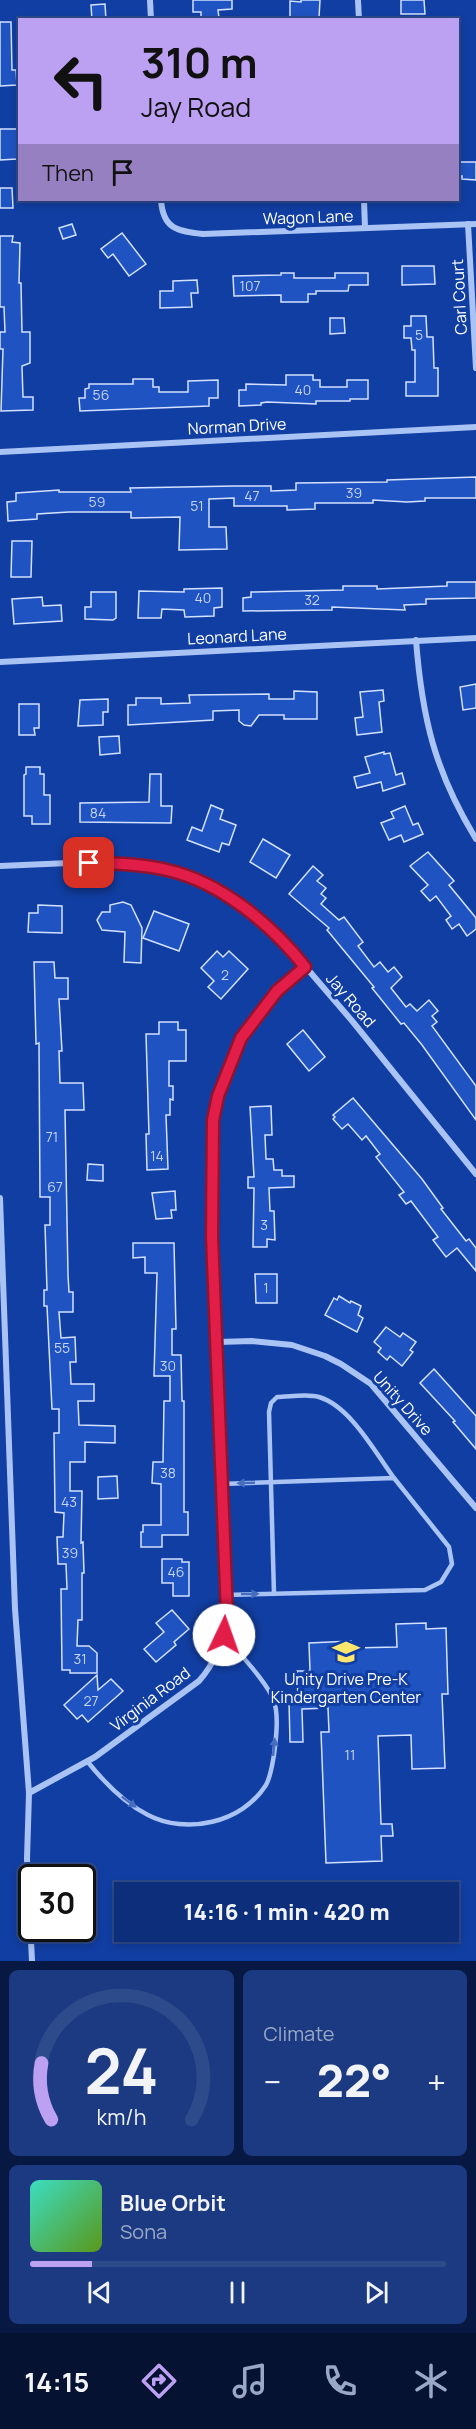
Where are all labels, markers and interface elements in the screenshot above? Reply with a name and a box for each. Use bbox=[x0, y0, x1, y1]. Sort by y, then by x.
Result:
text: 310 m bbox=[141, 33, 258, 91]
icon: left bbox=[42, 42, 120, 120]
text: Jay Road bbox=[141, 88, 251, 125]
icon: arrive bbox=[106, 156, 139, 189]
text: Then bbox=[42, 158, 94, 188]
street label: Wagon Lane bbox=[262, 204, 354, 230]
street label: Carl Court bbox=[446, 259, 472, 335]
house number: 107 bbox=[239, 276, 261, 295]
house number: 5 bbox=[415, 325, 423, 344]
house number: 40 bbox=[295, 380, 311, 399]
house number: 56 bbox=[93, 385, 109, 404]
street label: Norman Drive bbox=[187, 412, 287, 440]
house number: 39 bbox=[346, 483, 362, 502]
house number: 47 bbox=[244, 486, 260, 505]
house number: 59 bbox=[89, 492, 105, 511]
house number: 51 bbox=[190, 496, 204, 515]
house number: 40 bbox=[195, 588, 211, 607]
house number: 32 bbox=[304, 590, 320, 609]
street label: Leonard Lane bbox=[187, 622, 287, 650]
house number: 84 bbox=[90, 803, 106, 822]
pin bbox=[63, 837, 114, 888]
icon: arrive bbox=[72, 846, 105, 879]
house number: 2 bbox=[221, 965, 229, 984]
street label: Jay Road bbox=[321, 968, 381, 1032]
house number: 71 bbox=[46, 1127, 58, 1146]
house number: 14 bbox=[150, 1146, 164, 1165]
house number: 67 bbox=[47, 1177, 63, 1196]
house number: 3 bbox=[260, 1215, 268, 1234]
house number: 1 bbox=[263, 1278, 269, 1297]
house number: 55 bbox=[54, 1338, 70, 1357]
house number: 30 bbox=[160, 1356, 176, 1375]
street label: Unity Drive bbox=[368, 1366, 438, 1440]
house number: 38 bbox=[160, 1463, 176, 1482]
one-way arrow bbox=[236, 1479, 255, 1488]
house number: 43 bbox=[61, 1492, 77, 1511]
house number: 39 bbox=[62, 1543, 78, 1562]
house number: 46 bbox=[168, 1562, 184, 1581]
one-way arrow bbox=[240, 1590, 259, 1599]
position arrow bbox=[192, 1603, 256, 1667]
school or university icon: Unity Drive Pre-K Kindergarten Center bbox=[331, 1637, 361, 1667]
house number: 31 bbox=[73, 1649, 87, 1668]
street label: Virginia Road bbox=[105, 1662, 195, 1736]
place label: Unity Drive Pre-K Kindergarten Center bbox=[271, 1668, 421, 1708]
house number: 27 bbox=[83, 1691, 99, 1710]
one-way arrow bbox=[269, 1738, 279, 1757]
house number: 11 bbox=[345, 1745, 355, 1764]
one-way arrow bbox=[121, 1795, 136, 1807]
speed limit sign: 30 bbox=[18, 1864, 96, 1942]
text: 14:16 · 1 min · 420 m bbox=[183, 1897, 390, 1927]
text: Climate bbox=[264, 2020, 335, 2047]
text: 24 bbox=[84, 2027, 158, 2113]
text: 22° bbox=[317, 2049, 391, 2111]
text: − bbox=[264, 2059, 281, 2104]
text: + bbox=[427, 2059, 446, 2104]
text: km/h bbox=[96, 2102, 146, 2131]
text: Blue Orbit bbox=[120, 2188, 226, 2218]
text: Sona bbox=[120, 2218, 167, 2245]
icon: previous bbox=[83, 2276, 116, 2309]
icon: pause bbox=[221, 2276, 254, 2309]
icon: next bbox=[360, 2276, 393, 2309]
icon: directions bbox=[138, 2360, 180, 2402]
icon: music bbox=[229, 2360, 271, 2402]
icon: phone bbox=[319, 2360, 361, 2402]
icon: climate bbox=[410, 2360, 452, 2402]
text: 14:15 bbox=[24, 2363, 89, 2400]

